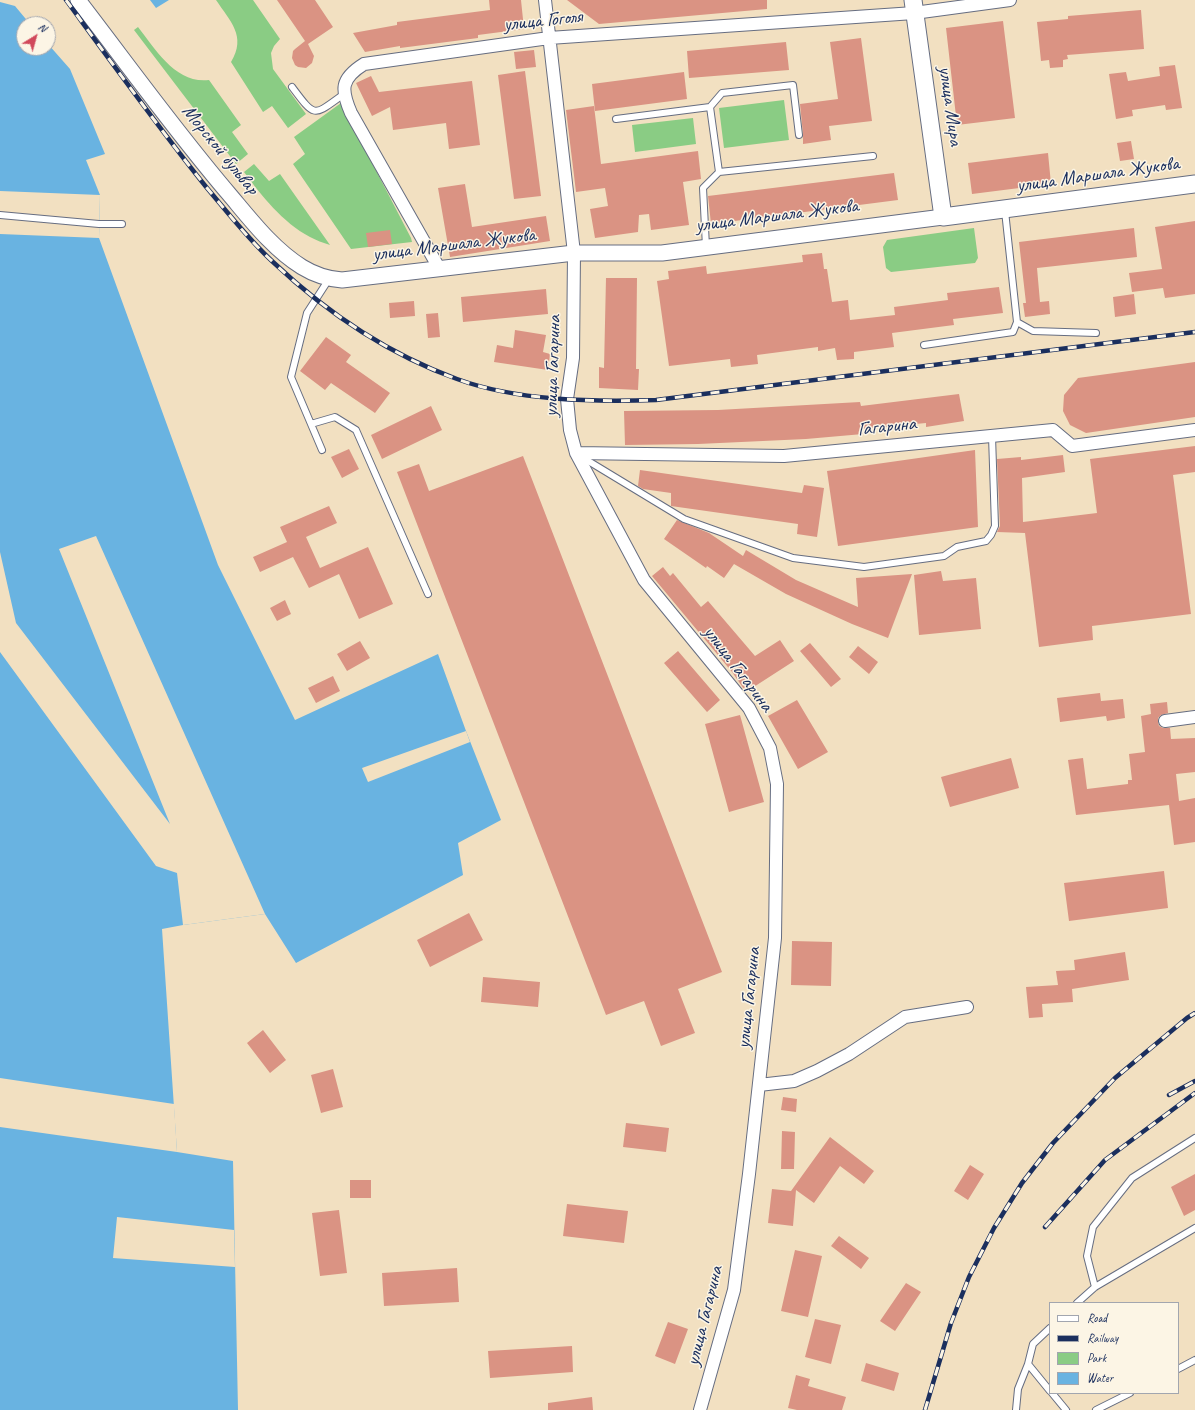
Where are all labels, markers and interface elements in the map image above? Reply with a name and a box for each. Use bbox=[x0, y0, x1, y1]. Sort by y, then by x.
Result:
street label: улица Гоголя bbox=[502, 5, 584, 37]
north arrow bbox=[16, 16, 56, 56]
text: N bbox=[36, 20, 50, 35]
street label: улица Мира bbox=[933, 65, 967, 147]
street label: Морской бульвар bbox=[176, 100, 264, 200]
street label: улица Маршала Жукова bbox=[1015, 152, 1181, 198]
street label: улица Маршала Жукова bbox=[694, 194, 860, 238]
street label: улица Маршала Жукова bbox=[371, 223, 537, 267]
street label: улица Гагарина bbox=[539, 315, 567, 417]
street label: Гагарина bbox=[856, 412, 918, 442]
street label: улица Гагарина bbox=[698, 621, 778, 717]
street label: улица Гагарина bbox=[732, 946, 766, 1050]
street label: улица Гагарина bbox=[681, 1264, 729, 1368]
legend bbox=[1049, 1302, 1179, 1394]
text: Road bbox=[1087, 1310, 1107, 1326]
text: Railway bbox=[1087, 1330, 1118, 1346]
text: Park bbox=[1087, 1350, 1106, 1366]
text: Water bbox=[1087, 1370, 1113, 1386]

